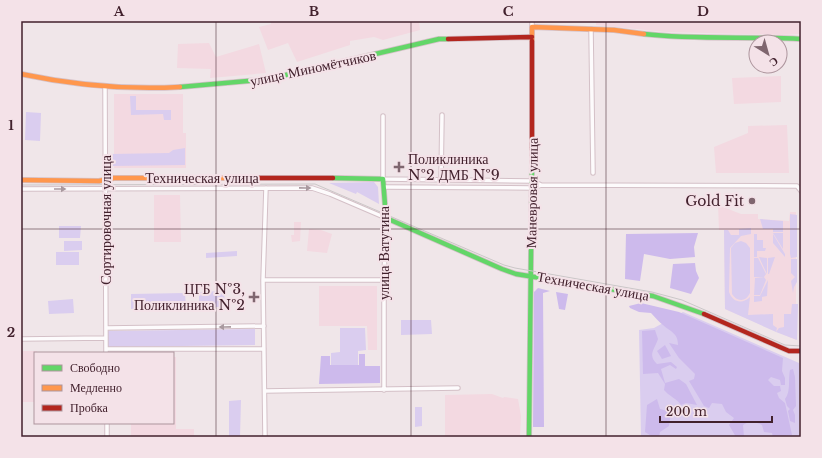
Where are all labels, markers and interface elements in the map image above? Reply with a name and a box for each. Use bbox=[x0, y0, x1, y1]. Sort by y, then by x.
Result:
text: A bbox=[113, 3, 125, 20]
text: B bbox=[309, 3, 319, 20]
text: C bbox=[503, 3, 514, 20]
text: D bbox=[697, 3, 709, 20]
north arrow bbox=[748, 34, 788, 74]
street label: улица Миномётчиков bbox=[248, 46, 378, 90]
text: С bbox=[767, 54, 781, 70]
text: 1 bbox=[8, 117, 14, 134]
street label: Маневровая улица bbox=[522, 137, 542, 248]
place label: Поликлиника №2 ДМБ №9 bbox=[408, 150, 500, 184]
street label: Сортировочная улица bbox=[97, 154, 115, 285]
marker: Поликлиника №2 ДМБ №9 bbox=[393, 161, 405, 173]
street label: Техническая улица bbox=[145, 169, 260, 187]
one-way arrow bbox=[299, 185, 312, 191]
one-way arrow bbox=[54, 186, 67, 192]
place label: Gold Fit bbox=[685, 192, 745, 210]
marker: Gold Fit bbox=[747, 196, 757, 206]
street label: улица Ватутина bbox=[375, 205, 393, 300]
street label: Техническая улица bbox=[535, 267, 651, 305]
place label: ЦГБ №3, Поликлиника №2 bbox=[134, 280, 245, 314]
marker: ЦГБ №3, Поликлиника №2 bbox=[248, 291, 260, 303]
text: 2 bbox=[7, 324, 15, 341]
one-way arrow bbox=[218, 324, 231, 330]
legend bbox=[34, 352, 174, 424]
text: Свободно bbox=[70, 360, 120, 375]
text: Медленно bbox=[70, 380, 122, 395]
scale bar bbox=[660, 398, 772, 424]
text: Пробка bbox=[70, 400, 108, 415]
text: 200 m bbox=[666, 404, 707, 419]

